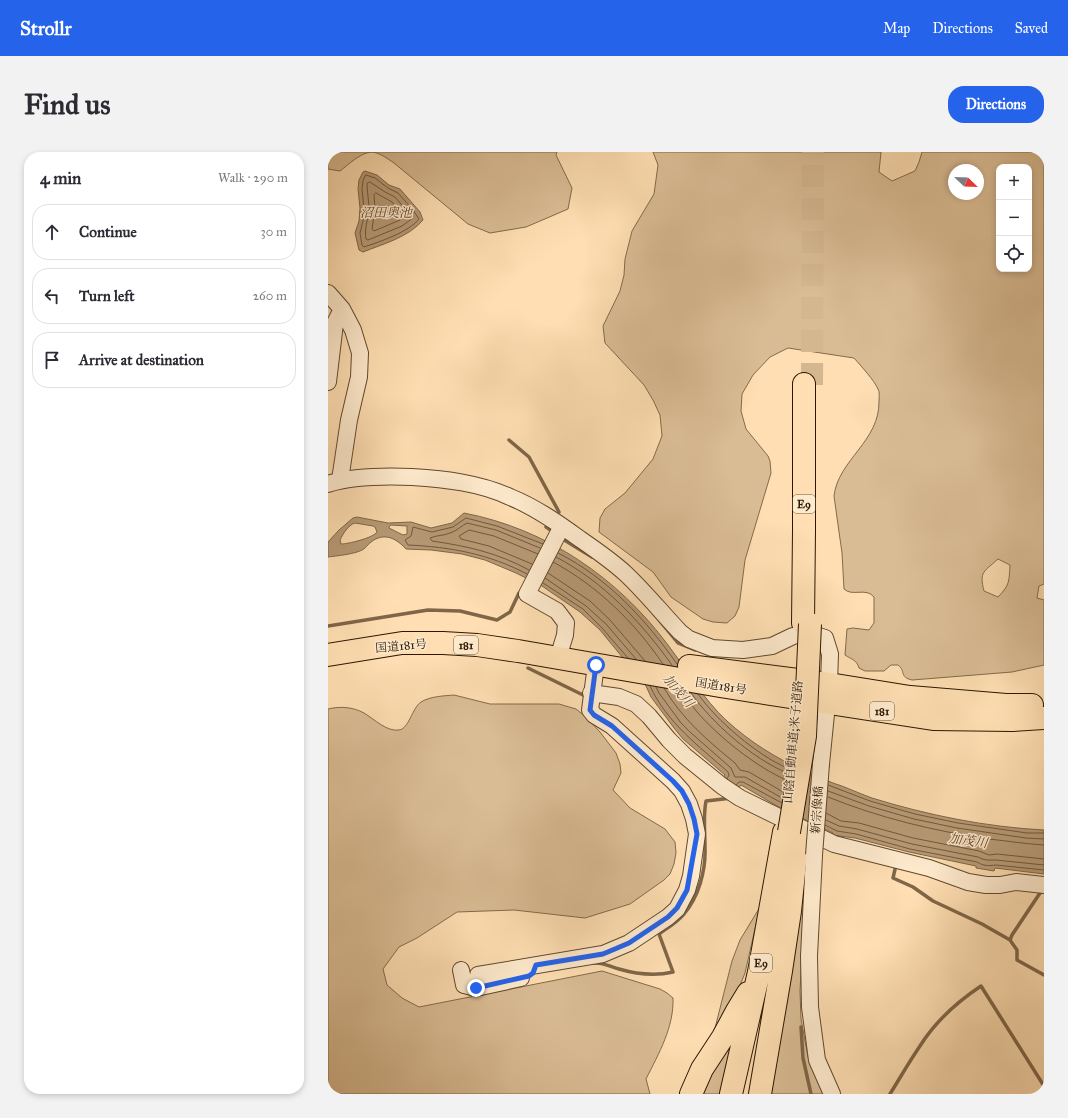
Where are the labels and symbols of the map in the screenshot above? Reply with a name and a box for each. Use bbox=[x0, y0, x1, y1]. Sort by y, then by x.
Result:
north arrow bbox=[948, 164, 984, 200]
water label: 沼田奥池 bbox=[360, 205, 414, 221]
road number: E9 bbox=[793, 495, 815, 513]
road number: 181 bbox=[454, 636, 478, 654]
street label: 国道181号 bbox=[375, 637, 427, 655]
route start bbox=[587, 656, 605, 674]
water label: 加茂川 bbox=[659, 671, 698, 712]
street label: 国道181号 bbox=[694, 675, 748, 697]
street label: 山陰自動車道;米子道路 bbox=[781, 680, 805, 804]
road number: 181 bbox=[870, 702, 894, 720]
street label: 新宗像橋 bbox=[808, 786, 826, 834]
water label: 加茂川 bbox=[948, 830, 990, 852]
road number: E9 bbox=[750, 954, 772, 972]
route end bbox=[467, 979, 485, 997]

